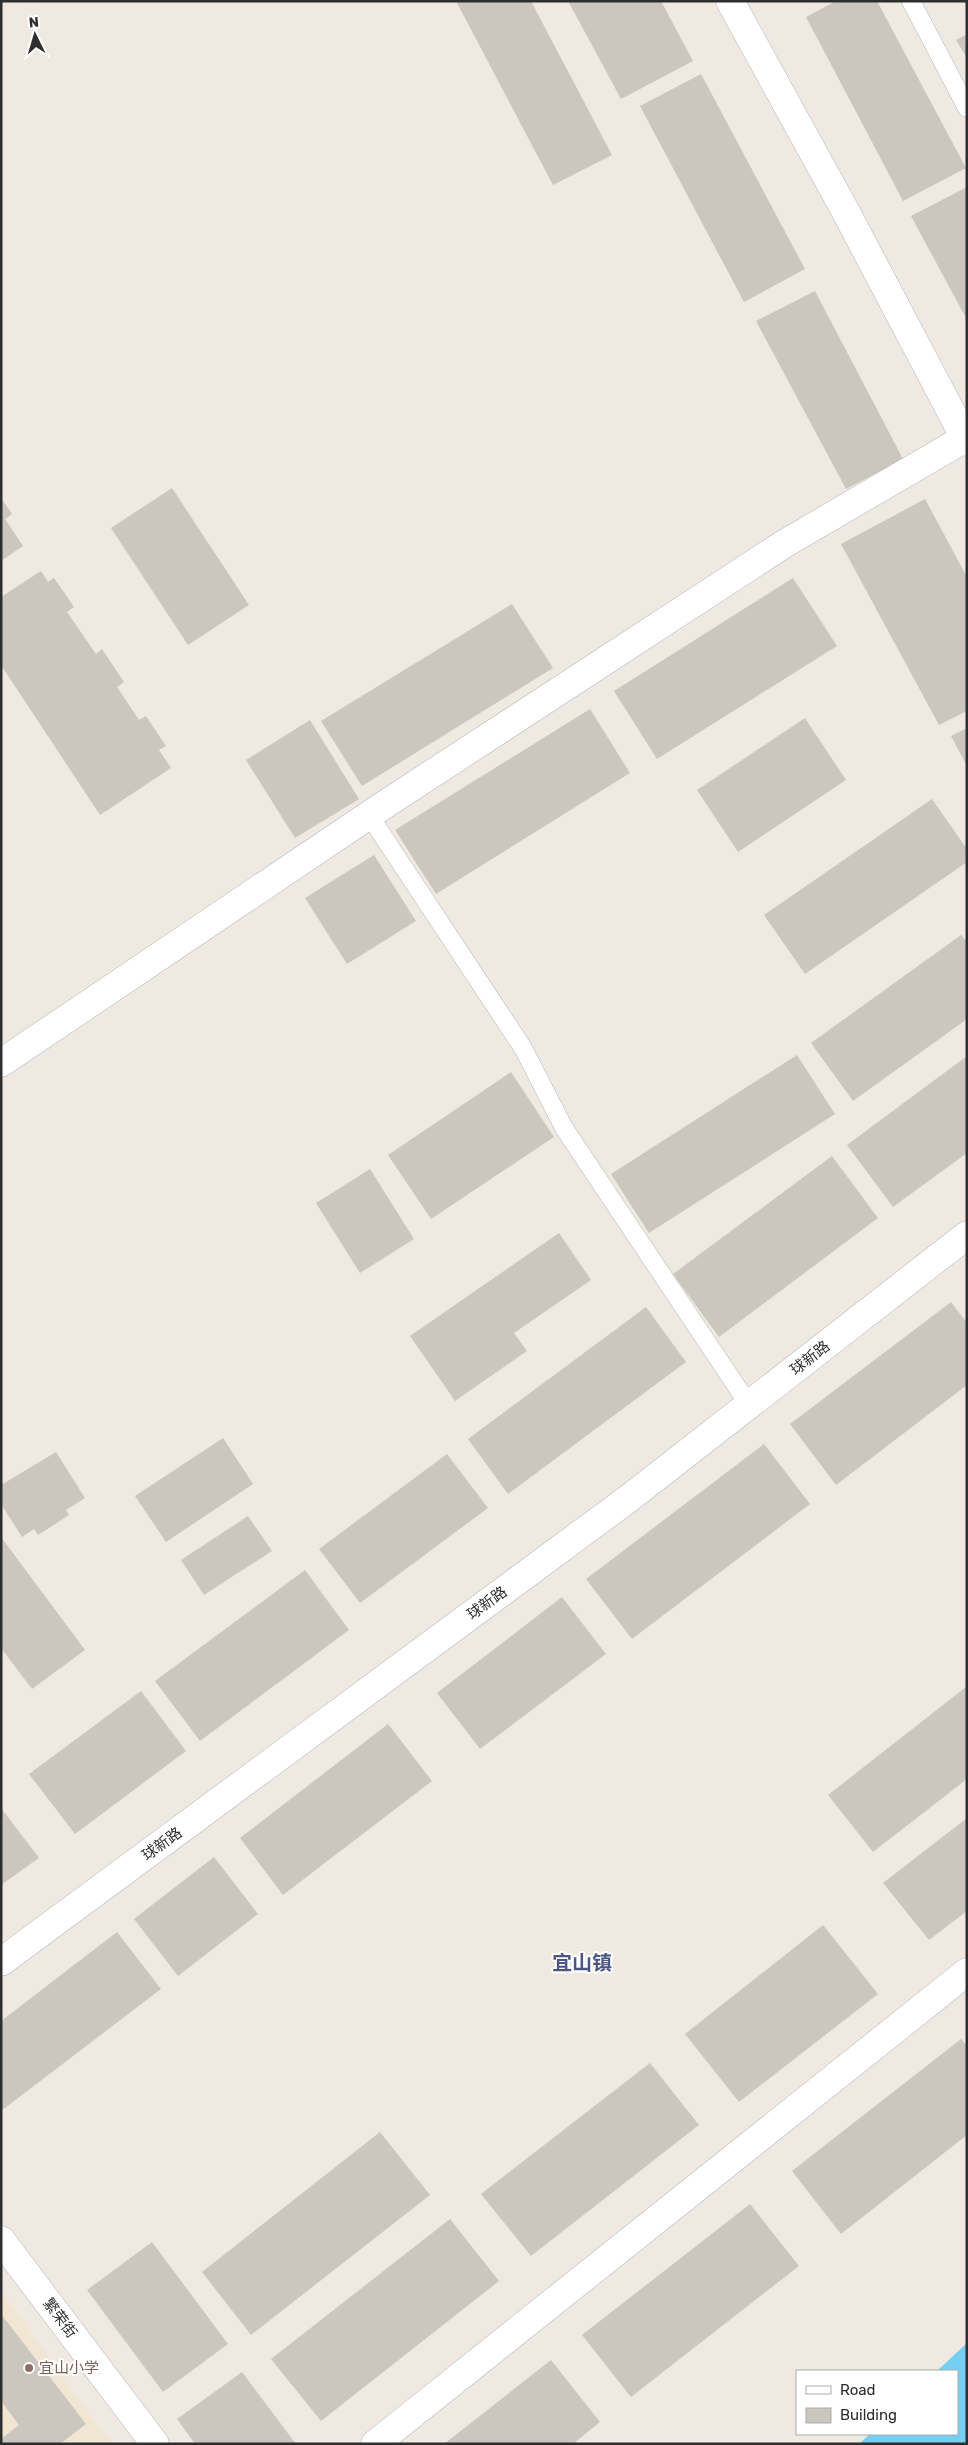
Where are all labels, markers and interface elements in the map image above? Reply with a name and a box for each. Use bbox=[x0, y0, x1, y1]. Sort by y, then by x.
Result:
north arrow bbox=[10, 10, 60, 60]
text: N bbox=[28, 14, 40, 31]
street label: 球新路 bbox=[787, 1337, 833, 1379]
street label: 球新路 bbox=[464, 1582, 510, 1624]
street label: 球新路 bbox=[139, 1823, 185, 1865]
district label: 宜山镇 bbox=[552, 1951, 612, 1975]
street label: 繁荣街 bbox=[39, 2295, 81, 2341]
place label: 宜山小学 bbox=[39, 2359, 99, 2377]
marker: 宜山小学 bbox=[23, 2362, 35, 2374]
legend bbox=[796, 2370, 958, 2435]
text: Road bbox=[840, 2381, 876, 2399]
text: Building bbox=[840, 2406, 897, 2424]

